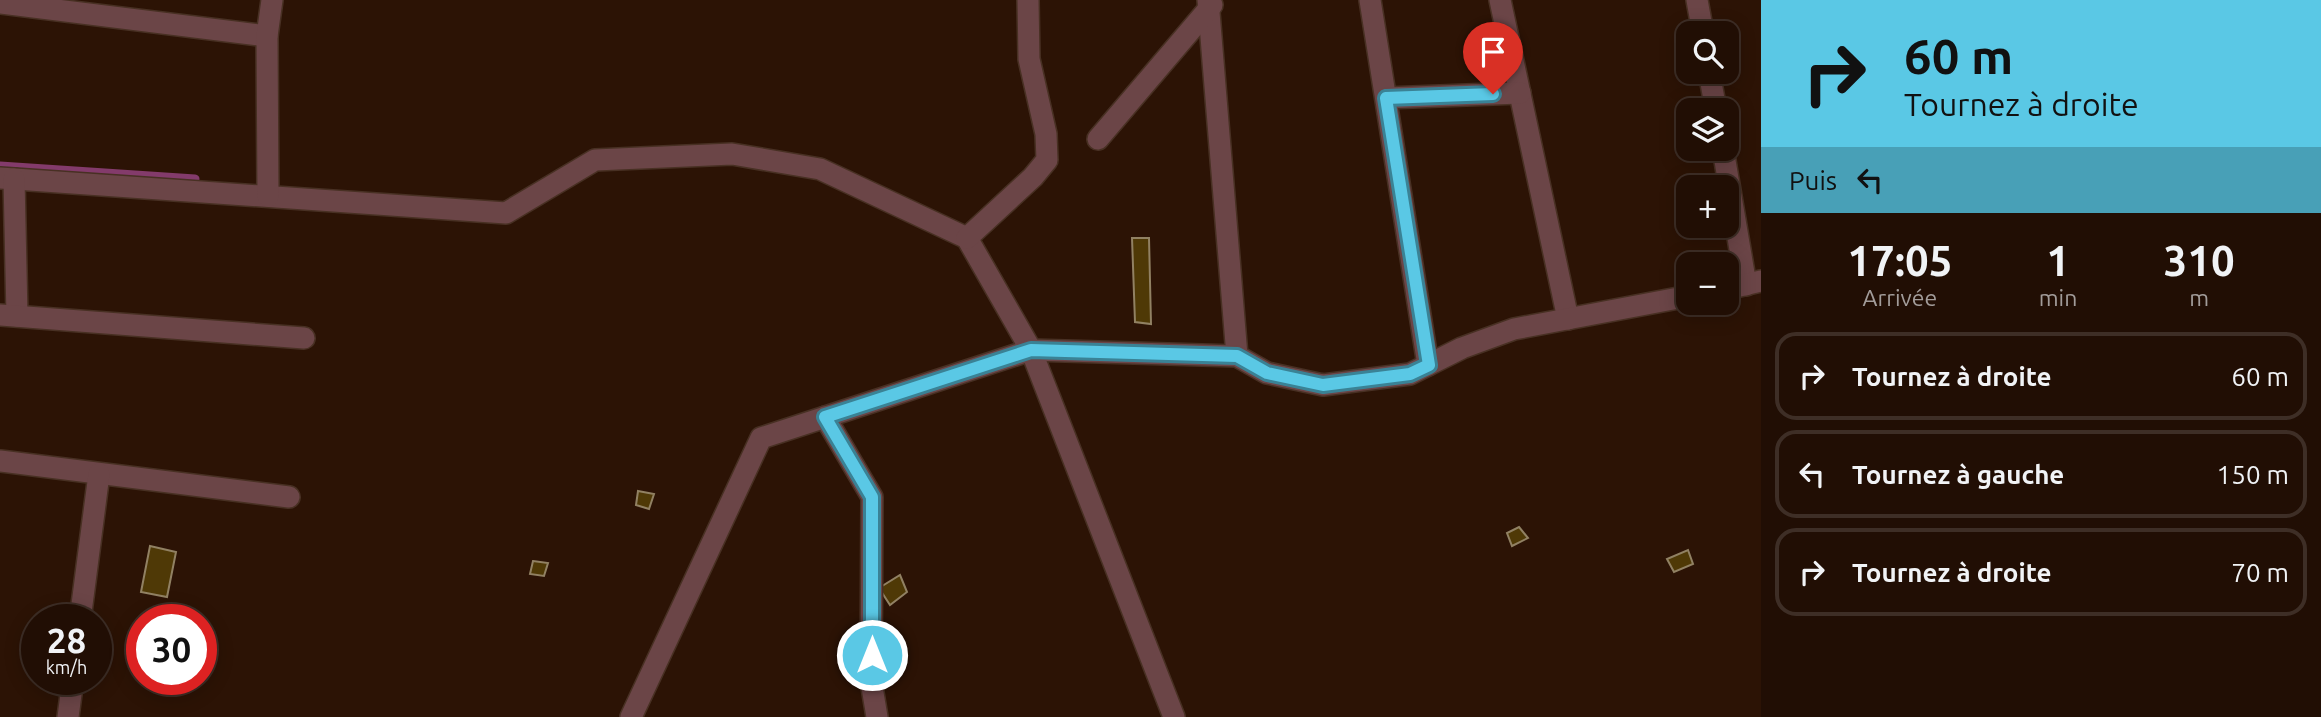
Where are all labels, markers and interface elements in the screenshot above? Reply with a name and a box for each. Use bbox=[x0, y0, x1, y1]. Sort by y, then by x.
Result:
map controls bbox=[1676, 21, 1739, 315]
button: search bbox=[1676, 21, 1739, 84]
pin bbox=[1463, 22, 1523, 94]
icon: right bbox=[1789, 28, 1880, 119]
text: 60 m bbox=[1904, 28, 2013, 83]
icon: arrive bbox=[1474, 33, 1512, 71]
text: Tournez à droite bbox=[1904, 86, 2139, 122]
button: layers bbox=[1676, 98, 1739, 161]
icon: left bbox=[1851, 161, 1889, 199]
text: Puis bbox=[1789, 166, 1837, 195]
button: + bbox=[1676, 175, 1739, 238]
text: 17:05 bbox=[1847, 237, 1952, 284]
text: 1 bbox=[2046, 237, 2070, 284]
text: 310 bbox=[2164, 237, 2235, 284]
button: − bbox=[1676, 252, 1739, 315]
text: Arrivée bbox=[1863, 285, 1937, 310]
text: min bbox=[2039, 285, 2077, 310]
text: m bbox=[2189, 285, 2209, 310]
icon: right bbox=[1793, 357, 1831, 395]
text: Tournez à droite bbox=[1852, 362, 2051, 391]
text: 60 m bbox=[2231, 362, 2289, 391]
icon: left bbox=[1793, 455, 1831, 493]
text: Tournez à gauche bbox=[1852, 460, 2064, 489]
text: 150 m bbox=[2217, 460, 2289, 489]
icon: right bbox=[1793, 553, 1831, 591]
text: Tournez à droite bbox=[1852, 558, 2051, 587]
text: 70 m bbox=[2231, 558, 2289, 587]
speed limit sign: 30 bbox=[126, 604, 217, 695]
position arrow bbox=[835, 618, 909, 692]
text: 28 bbox=[47, 620, 86, 660]
text: km/h bbox=[46, 657, 87, 677]

